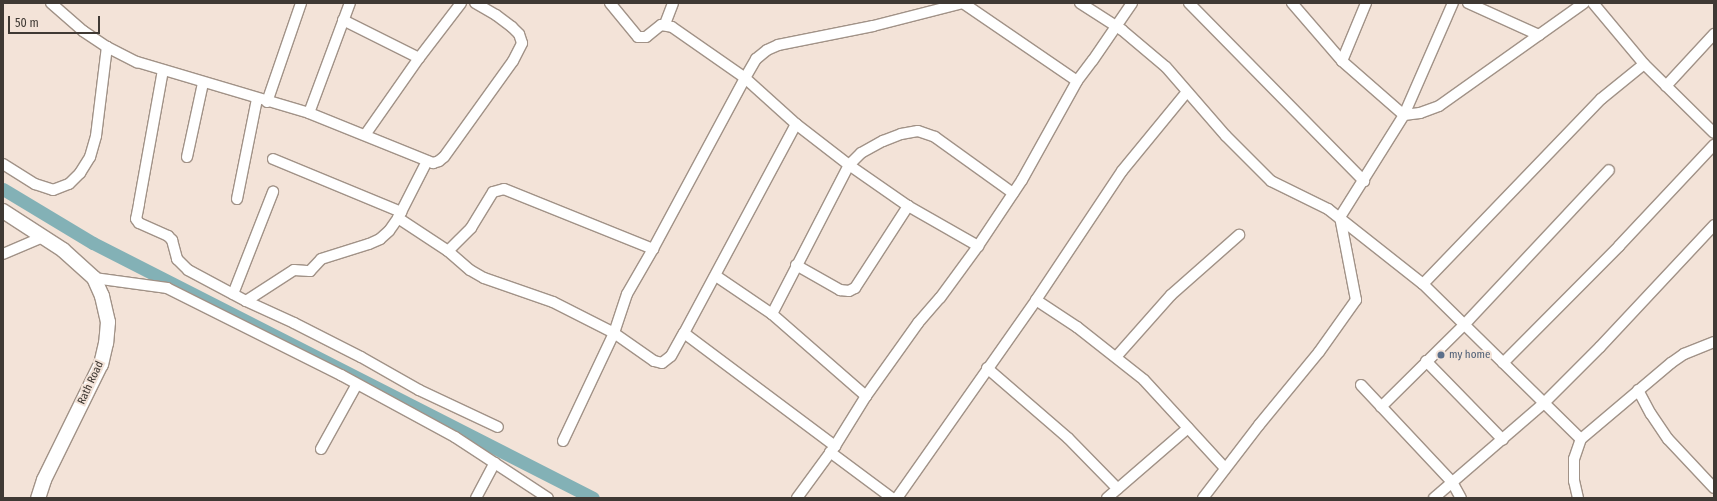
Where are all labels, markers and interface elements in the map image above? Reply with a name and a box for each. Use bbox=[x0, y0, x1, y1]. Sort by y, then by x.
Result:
scale bar bbox=[10, 8, 102, 34]
text: 50 m bbox=[15, 16, 39, 30]
place label: my home bbox=[1449, 348, 1490, 362]
marker: my home bbox=[1436, 350, 1446, 360]
street label: Rath Road bbox=[75, 359, 107, 407]

